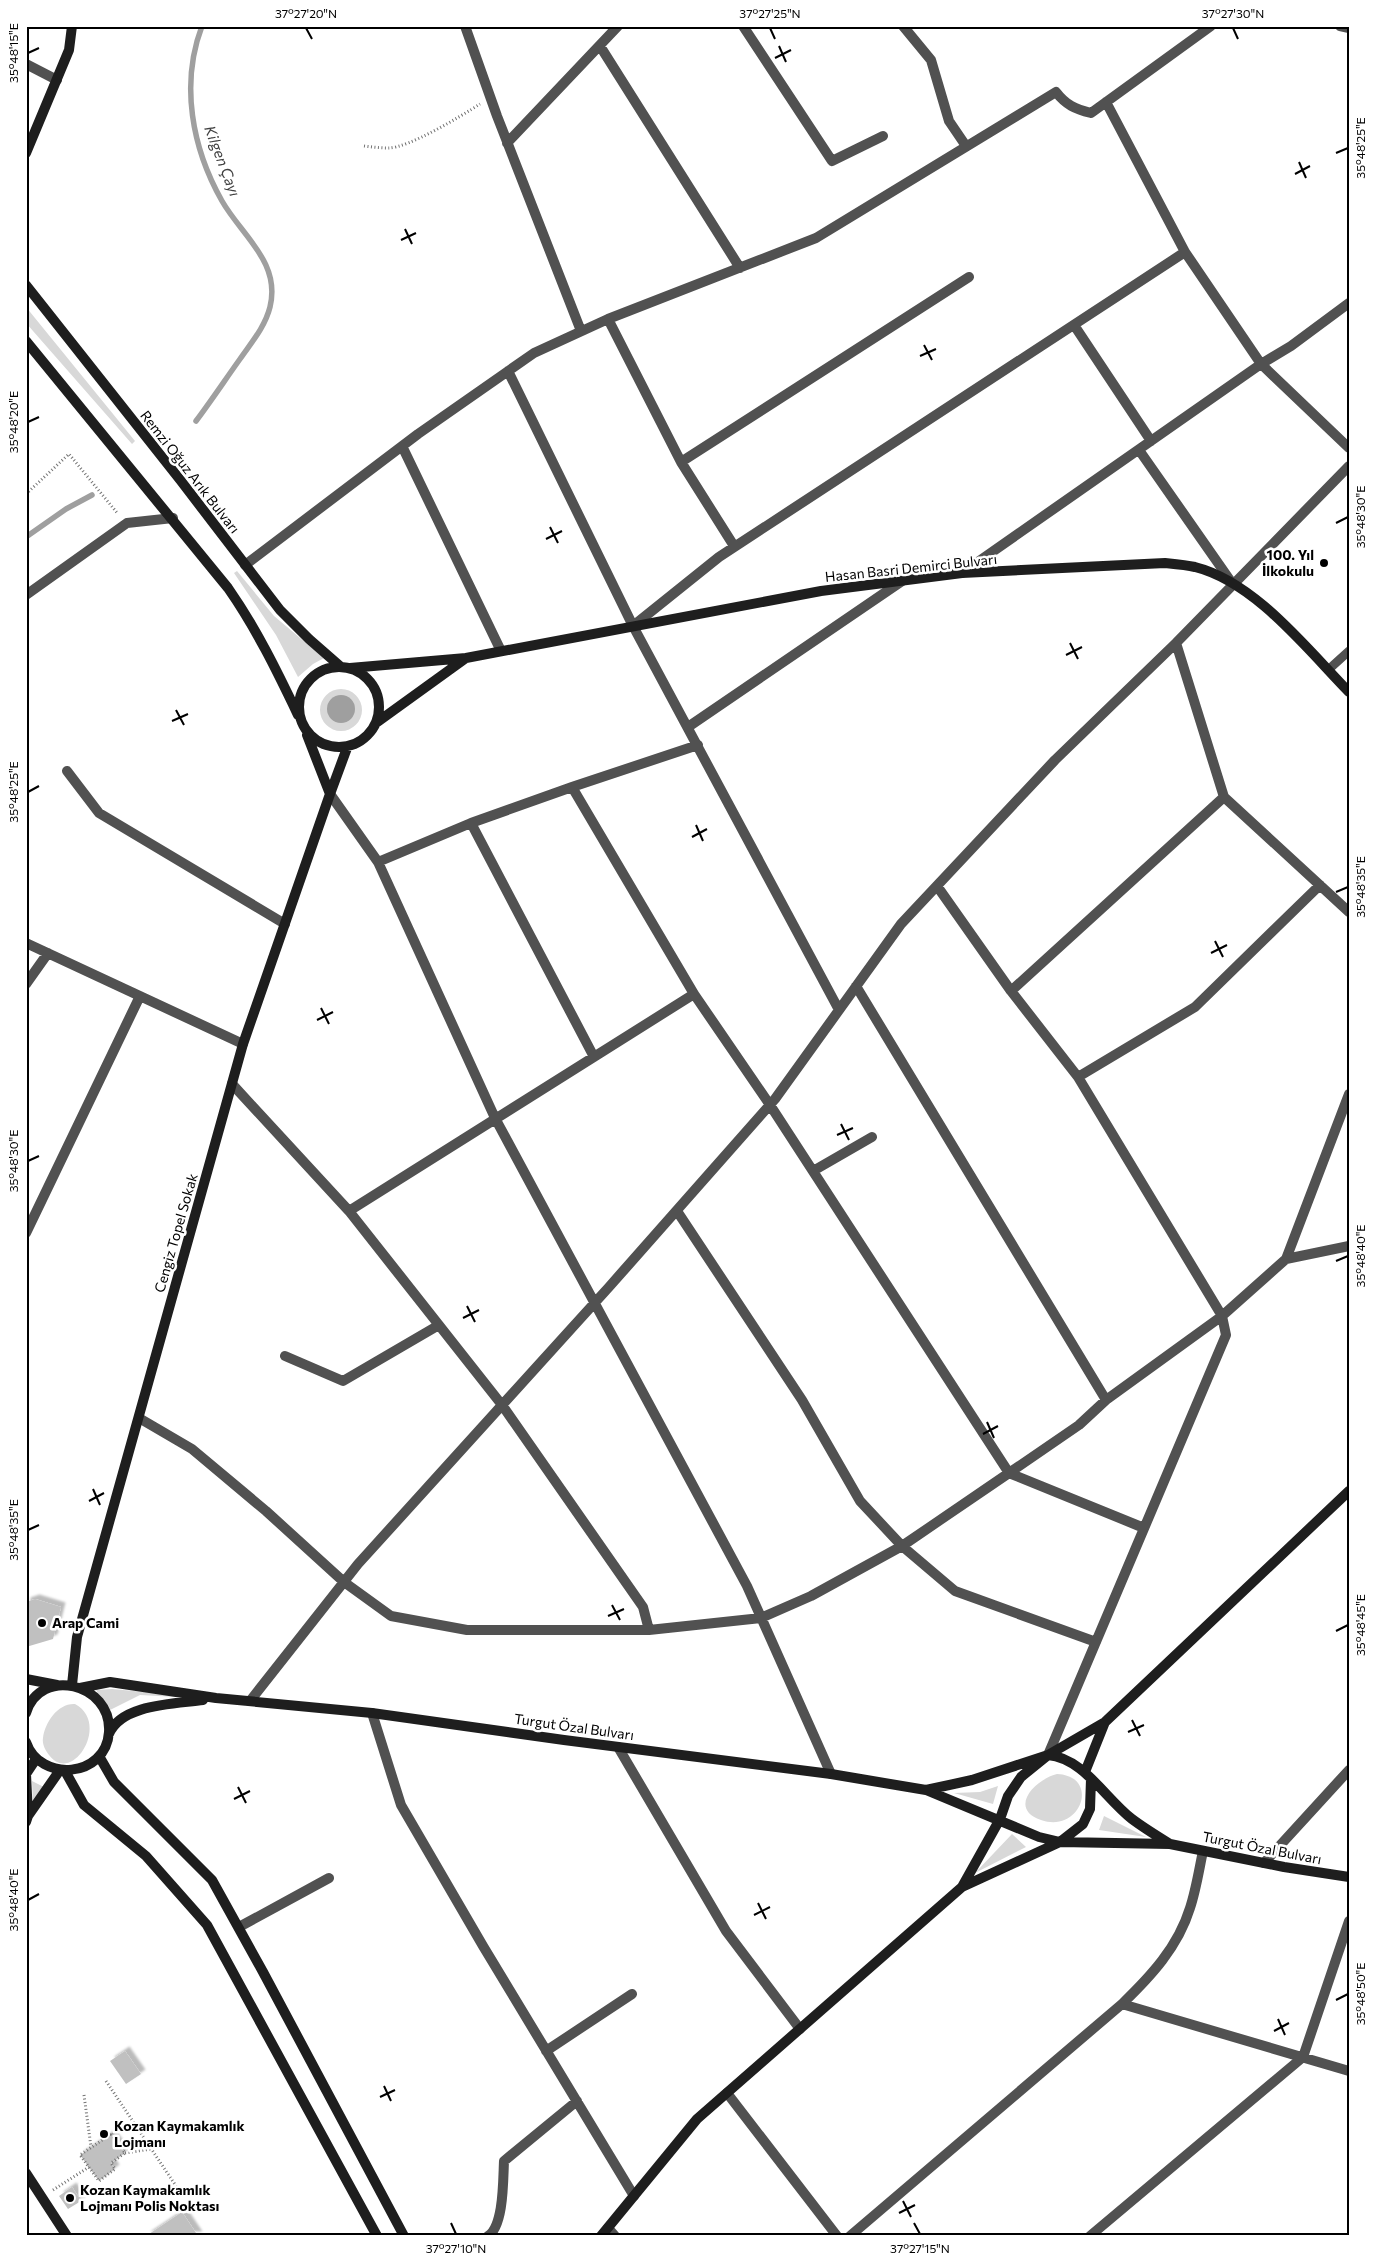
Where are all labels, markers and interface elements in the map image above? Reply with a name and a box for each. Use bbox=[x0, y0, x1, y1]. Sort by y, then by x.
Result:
text: 37°27'20"N bbox=[275, 6, 337, 20]
text: 37°27'25"N bbox=[739, 6, 801, 20]
text: 37°27'30"N bbox=[1202, 6, 1264, 20]
text: 35°48'15"E bbox=[6, 23, 20, 83]
text: 35°48'25"E bbox=[1353, 117, 1367, 179]
water label: Kilgen Çayı bbox=[201, 123, 245, 199]
text: 35°48'20"E bbox=[6, 391, 20, 453]
street label: Remzi Oğuz Arık Bulvarı bbox=[137, 407, 244, 537]
text: 35°48'30"E bbox=[1353, 486, 1367, 548]
place label: 100. Yıl İlkokulu bbox=[1262, 546, 1314, 579]
street label: Hasan Basri Demirci Bulvarı bbox=[824, 550, 998, 585]
marker: 100. Yıl İlkokulu bbox=[1318, 557, 1330, 569]
text: 35°48'25"E bbox=[6, 761, 20, 823]
text: 35°48'35"E bbox=[1353, 856, 1367, 918]
text: 35°48'30"E bbox=[6, 1130, 20, 1192]
street label: Cengiz Topel Sokak bbox=[150, 1171, 201, 1294]
text: 35°48'40"E bbox=[1353, 1225, 1367, 1287]
text: 35°48'35"E bbox=[6, 1499, 20, 1561]
text: 35°48'45"E bbox=[1353, 1594, 1367, 1656]
place label: Arap Cami bbox=[52, 1614, 119, 1631]
marker: Arap Cami bbox=[36, 1617, 48, 1629]
street label: Turgut Özal Bulvarı bbox=[513, 1710, 635, 1743]
street label: Turgut Özal Bulvarı bbox=[1201, 1828, 1323, 1867]
text: 35°48'40"E bbox=[6, 1869, 20, 1931]
text: 35°48'50"E bbox=[1353, 1963, 1367, 2025]
place label: Kozan Kaymakamlık Lojmanı bbox=[114, 2117, 245, 2150]
marker: Kozan Kaymakamlık Lojmanı bbox=[98, 2128, 110, 2140]
place label: Kozan Kaymakamlık Lojmanı Polis Noktası bbox=[80, 2181, 219, 2214]
marker: Kozan Kaymakamlık Lojmanı Polis Noktası bbox=[64, 2192, 76, 2204]
text: 37°27'10"N bbox=[426, 2241, 486, 2255]
text: 37°27'15"N bbox=[890, 2241, 950, 2255]

